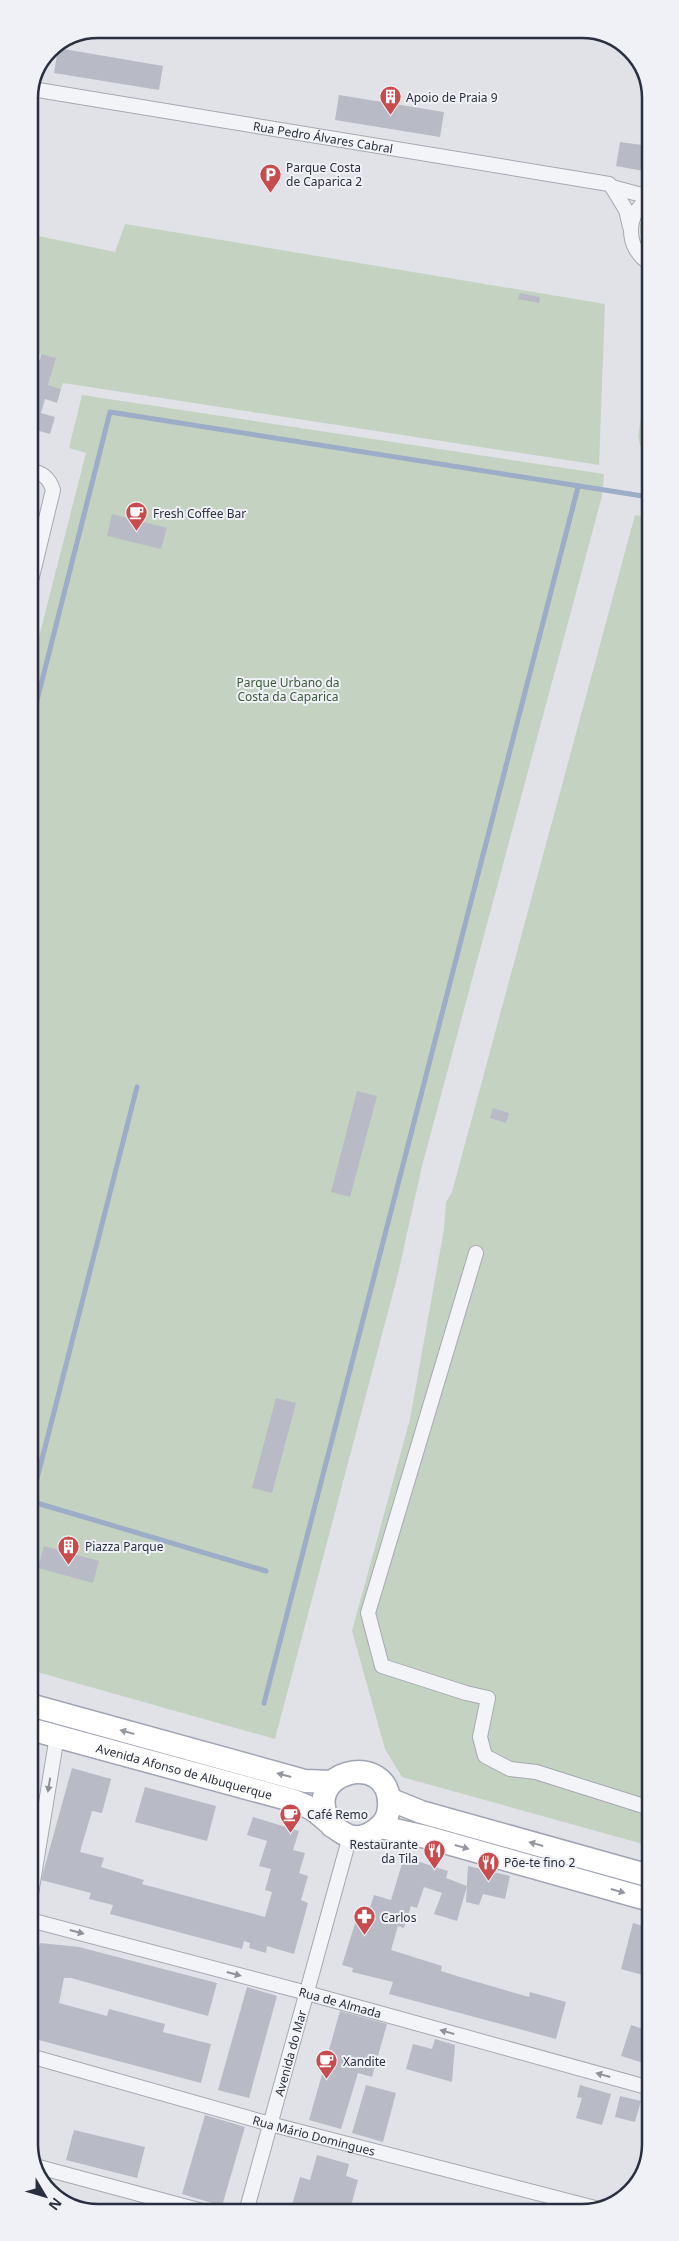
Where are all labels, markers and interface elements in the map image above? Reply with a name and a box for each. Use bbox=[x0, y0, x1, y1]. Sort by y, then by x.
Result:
building icon: Apoio de Praia 9 bbox=[378, 85, 402, 116]
place label: Apoio de Praia 9 bbox=[406, 89, 498, 106]
street label: Rua Pedro Álvares Cabral bbox=[252, 117, 394, 157]
place label: Parque Costa de Caparica 2 bbox=[286, 159, 362, 190]
parking icon: Parque Costa de Caparica 2 bbox=[258, 162, 282, 193]
cafe icon: Fresh Coffee Bar bbox=[125, 501, 149, 532]
place label: Fresh Coffee Bar bbox=[153, 505, 246, 522]
park label: Parque Urbano da Costa da Caparica bbox=[236, 674, 340, 705]
building icon: Piazza Parque bbox=[57, 1534, 81, 1565]
place label: Piazza Parque bbox=[85, 1538, 164, 1555]
one-way arrow bbox=[120, 1727, 135, 1735]
street label: Avenida Afonso de Albuquerque bbox=[94, 1739, 275, 1803]
one-way arrow bbox=[276, 1771, 291, 1779]
one-way arrow bbox=[45, 1777, 53, 1793]
cafe icon: Café Remo bbox=[279, 1802, 303, 1833]
place label: Café Remo bbox=[307, 1806, 368, 1823]
place label: Restaurante da Tila bbox=[350, 1836, 418, 1867]
restaurant icon: Restaurante da Tila bbox=[422, 1839, 446, 1870]
one-way arrow bbox=[528, 1840, 543, 1848]
one-way arrow bbox=[454, 1843, 469, 1851]
restaurant icon: Põe-te fino 2 bbox=[476, 1850, 500, 1881]
place label: Põe-te fino 2 bbox=[504, 1854, 575, 1871]
one-way arrow bbox=[611, 1887, 626, 1895]
pharmacy icon: Carlos bbox=[353, 1905, 377, 1936]
place label: Carlos bbox=[381, 1909, 417, 1926]
one-way arrow bbox=[70, 1928, 85, 1936]
one-way arrow bbox=[227, 1970, 242, 1978]
street label: Rua de Almada bbox=[297, 1983, 383, 2022]
street label: Avenida do Mar bbox=[270, 2008, 310, 2098]
one-way arrow bbox=[439, 2027, 454, 2035]
cafe icon: Xandite bbox=[315, 2049, 339, 2080]
place label: Xandite bbox=[343, 2053, 386, 2070]
one-way arrow bbox=[596, 2071, 611, 2079]
street label: Rua Mário Domingues bbox=[251, 2111, 377, 2159]
north arrow bbox=[20, 2171, 70, 2221]
text: N bbox=[45, 2194, 67, 2215]

